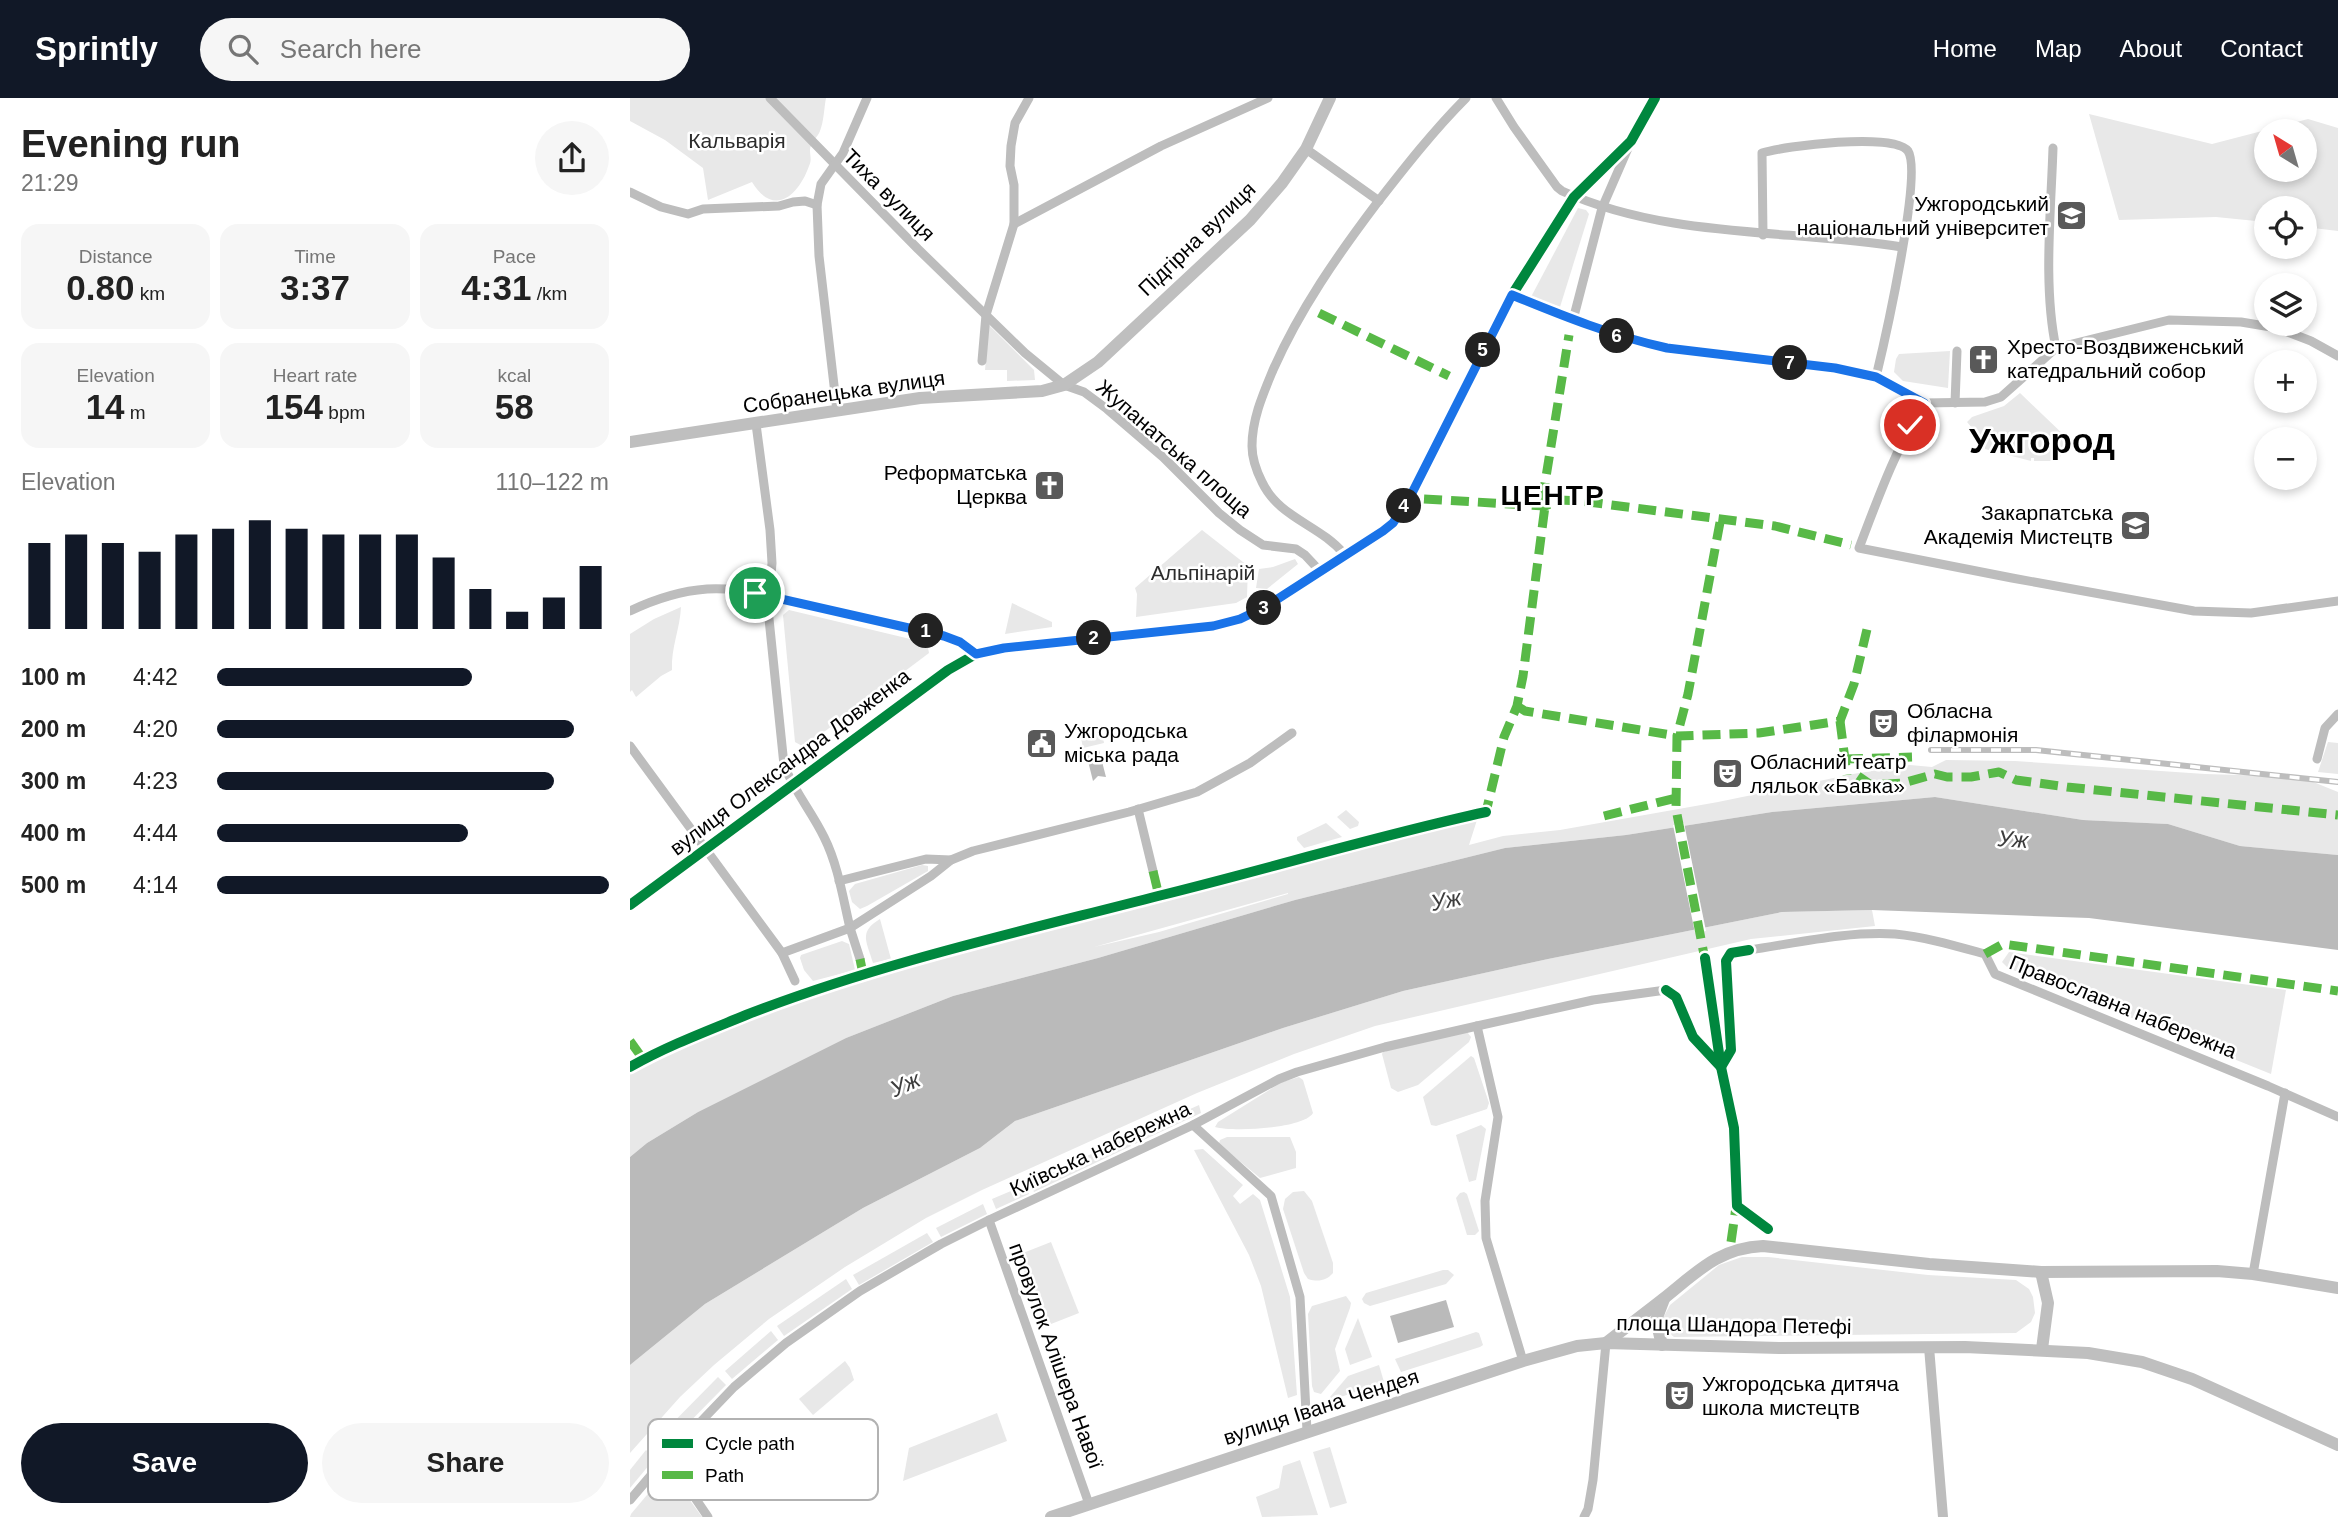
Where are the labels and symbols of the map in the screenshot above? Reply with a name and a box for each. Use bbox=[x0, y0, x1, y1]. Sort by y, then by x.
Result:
north arrow bbox=[2254, 119, 2317, 182]
park label: Кальварія bbox=[688, 129, 786, 152]
street label: Тиха вулиця bbox=[839, 144, 940, 245]
street label: Підгірна вулиця bbox=[1134, 177, 1260, 300]
place label: Ужгородський національний університет bbox=[1797, 192, 2049, 239]
school or university icon: Ужгородський національний університет bbox=[2055, 199, 2089, 233]
pin: 6 bbox=[1600, 318, 1634, 354]
pin: 5 bbox=[1466, 332, 1500, 368]
place label: Хресто-Воздвиженський катедральний собор bbox=[2007, 335, 2244, 382]
church icon: Хресто-Воздвиженський катедральний собор bbox=[1967, 342, 2001, 376]
pin: 7 bbox=[1772, 345, 1808, 380]
street label: Собранецька вулиця bbox=[741, 366, 946, 417]
street label: Жупанатська площа bbox=[1092, 375, 1257, 522]
pin bbox=[1880, 395, 1940, 455]
district label: Ужгород bbox=[1969, 421, 2115, 460]
place label: Реформатська Церква bbox=[884, 461, 1027, 508]
church icon: Реформатська Церква bbox=[1033, 468, 1067, 502]
district label: ЦЕНТР bbox=[1500, 480, 1606, 511]
pin: 4 bbox=[1386, 488, 1422, 524]
place label: Закарпатська Академія Мистецтв bbox=[1924, 501, 2113, 548]
school or university icon: Закарпатська Академія Мистецтв bbox=[2119, 508, 2153, 542]
park label: Альпінарій bbox=[1151, 561, 1255, 584]
pin bbox=[725, 563, 785, 623]
pin: 3 bbox=[1246, 590, 1282, 626]
pin: 1 bbox=[908, 614, 944, 648]
pin: 2 bbox=[1077, 620, 1112, 656]
street label: вулиця Олександра Довженка bbox=[665, 664, 914, 859]
place label: Обласна філармонія bbox=[1907, 699, 2018, 746]
theatre icon: Обласна філармонія bbox=[1867, 706, 1901, 740]
place label: Ужгородська міська рада bbox=[1064, 719, 1188, 766]
public building icon: Ужгородська міська рада bbox=[1024, 726, 1058, 760]
place label: Обласний театр ляльок «Бавка» bbox=[1750, 750, 1906, 797]
theatre icon: Обласний театр ляльок «Бавка» bbox=[1710, 757, 1744, 791]
water label: Уж bbox=[1996, 825, 2030, 853]
water label: Уж bbox=[1428, 884, 1465, 916]
street label: Православна набережна bbox=[2006, 950, 2240, 1063]
water label: Уж bbox=[885, 1065, 925, 1102]
street label: Київська набережна bbox=[1006, 1096, 1194, 1200]
street label: провулок Алішера Навої bbox=[1005, 1240, 1108, 1472]
street label: площа Шандора Петефі bbox=[1616, 1311, 1852, 1338]
street label: вулиця Івана Чендея bbox=[1220, 1364, 1421, 1449]
place label: Ужгородська дитяча школа мистецтв bbox=[1702, 1372, 1899, 1419]
theatre icon: Ужгородська дитяча школа мистецтв bbox=[1662, 1379, 1696, 1413]
legend bbox=[648, 1419, 878, 1500]
text: Cycle path bbox=[705, 1433, 795, 1454]
text: Path bbox=[705, 1465, 744, 1486]

